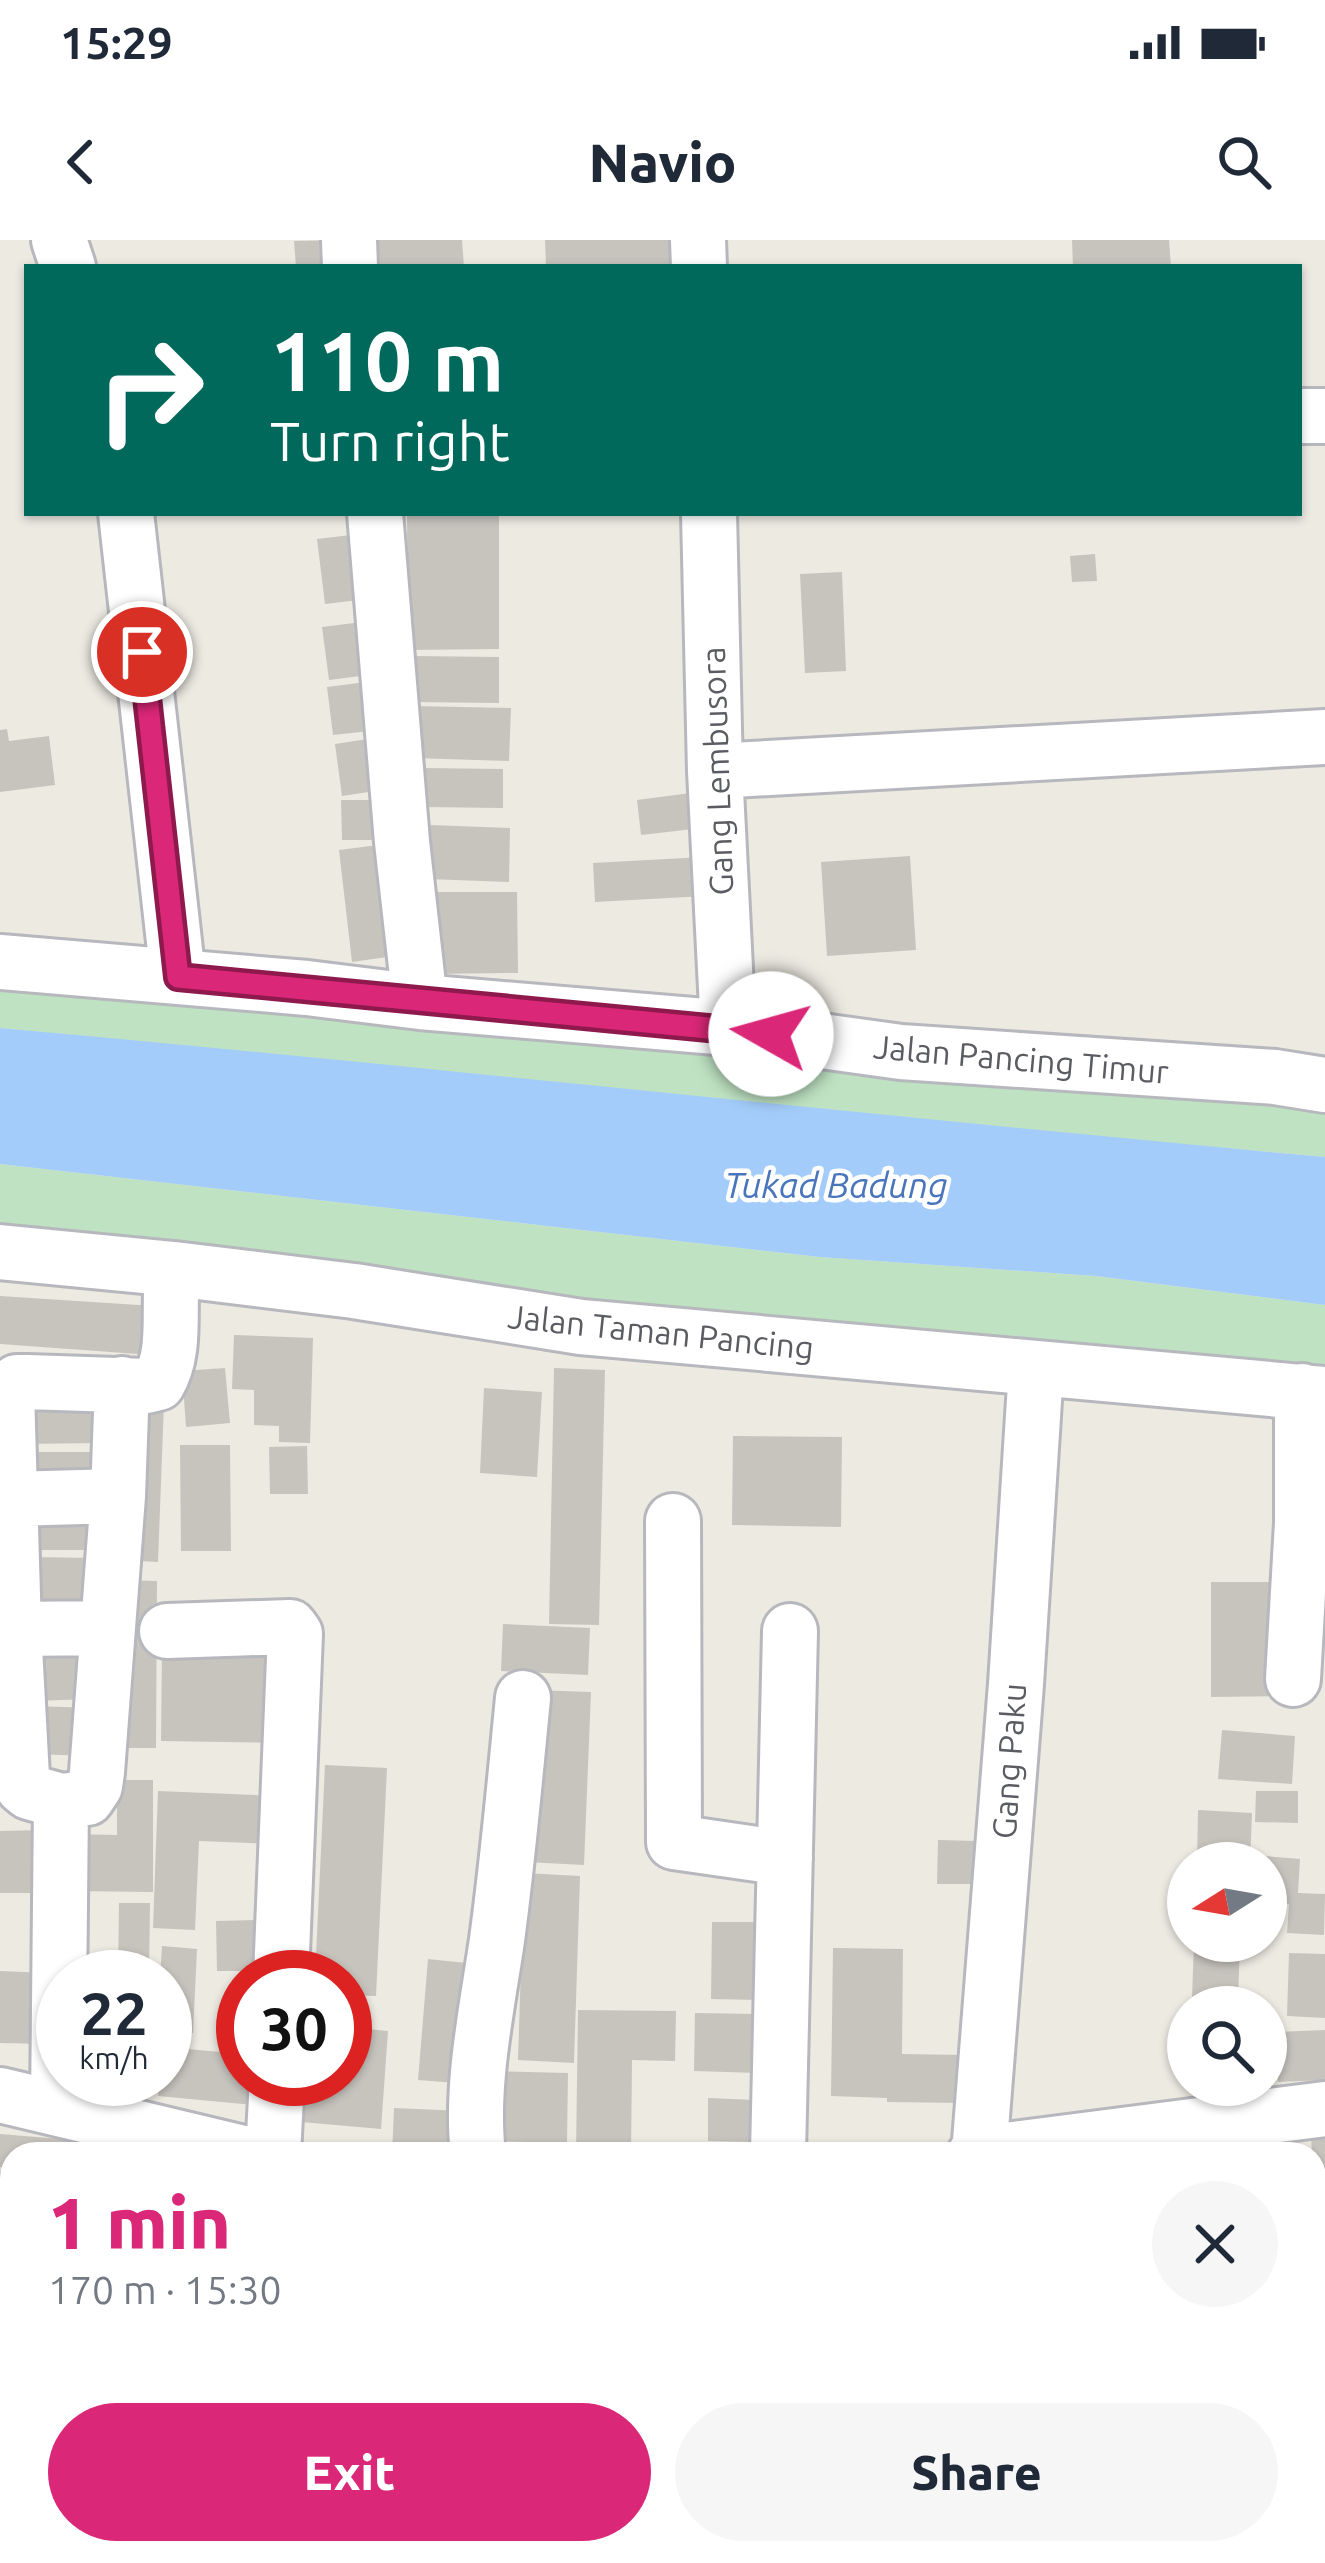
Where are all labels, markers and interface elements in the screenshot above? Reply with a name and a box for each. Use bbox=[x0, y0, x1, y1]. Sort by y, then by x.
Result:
text: 15:29 bbox=[60, 17, 173, 68]
icon: back bbox=[48, 129, 114, 195]
icon: search bbox=[1211, 129, 1277, 195]
text: Navio bbox=[588, 132, 737, 192]
icon: right bbox=[72, 312, 228, 468]
text: 110 m bbox=[270, 313, 504, 407]
text: Turn right bbox=[270, 411, 510, 471]
pin bbox=[91, 601, 193, 703]
icon: arrive bbox=[109, 619, 175, 685]
street label: Gang Lembusora bbox=[694, 646, 739, 896]
position arrow bbox=[708, 971, 834, 1097]
street label: Jalan Pancing Timur bbox=[872, 1027, 1171, 1090]
water label: Tukad Badung bbox=[724, 1164, 948, 1205]
street label: Jalan Taman Pancing bbox=[506, 1297, 816, 1366]
street label: Gang Paku bbox=[985, 1682, 1032, 1840]
north arrow bbox=[1167, 1842, 1287, 1962]
map controls bbox=[1167, 1842, 1287, 2106]
speed limit sign: 30 bbox=[216, 1950, 372, 2106]
text: 22 bbox=[80, 1979, 148, 2046]
button: search bbox=[1167, 1986, 1287, 2106]
text: km/h bbox=[79, 2041, 149, 2075]
button: close bbox=[1152, 2181, 1278, 2307]
text: 1 min bbox=[48, 2182, 231, 2263]
text: 170 m · 15:30 bbox=[48, 2268, 282, 2311]
button: Exit bbox=[48, 2403, 651, 2541]
button: Share bbox=[675, 2403, 1278, 2541]

